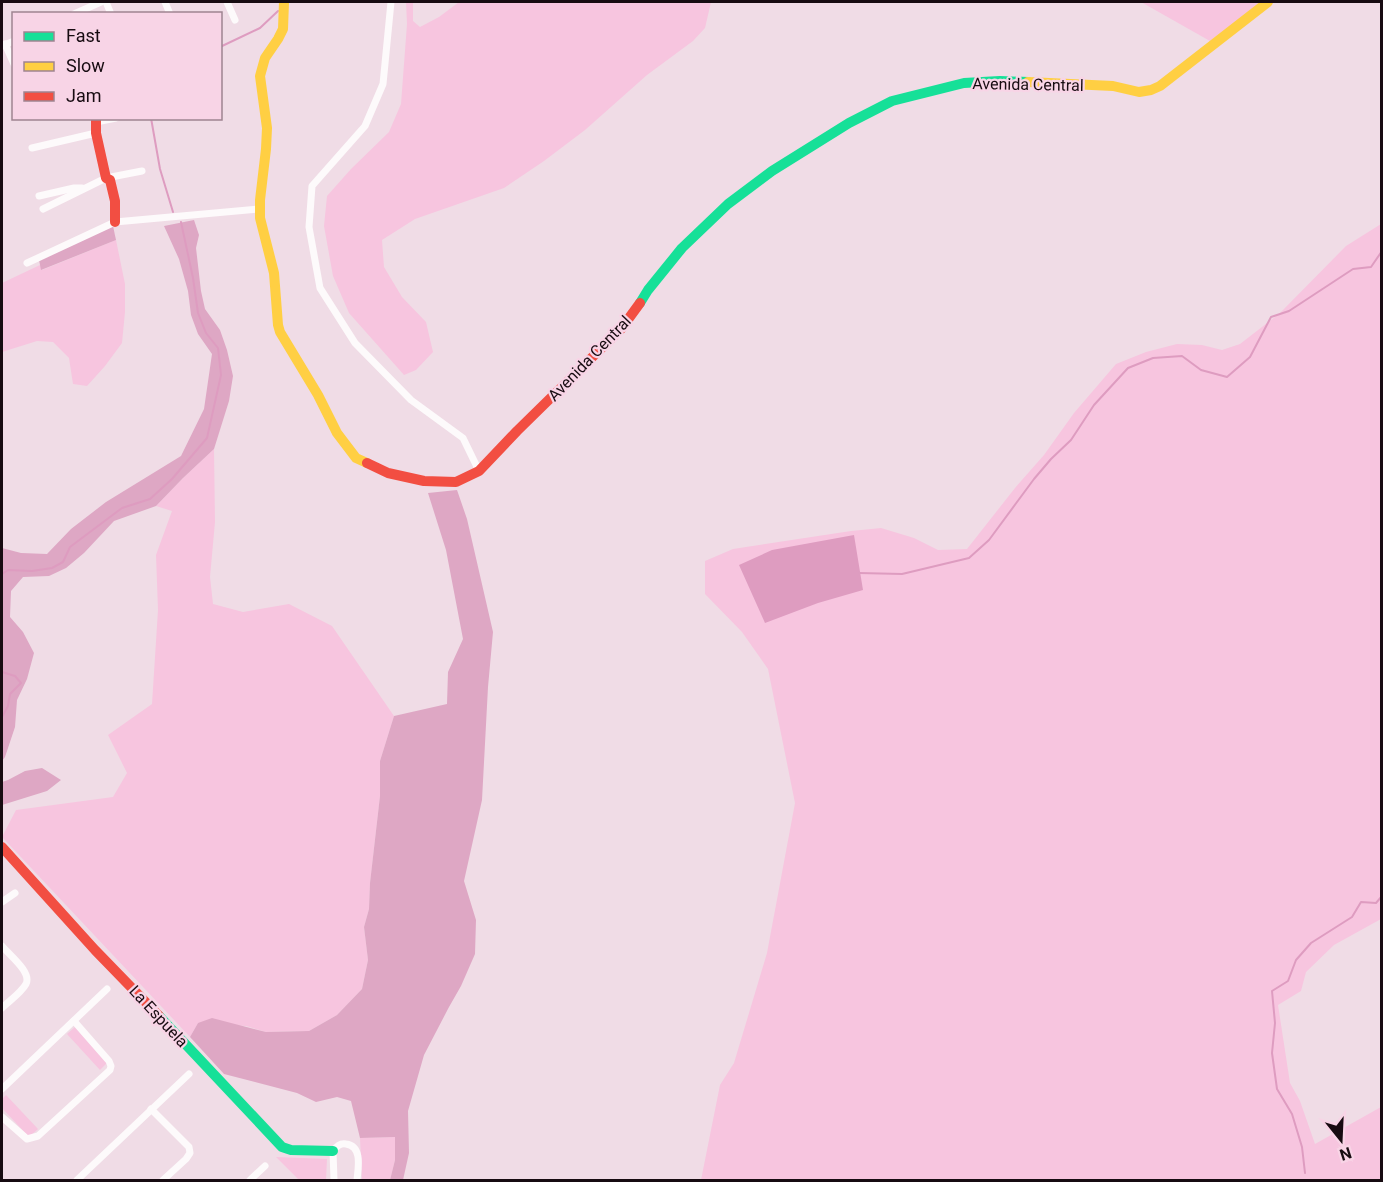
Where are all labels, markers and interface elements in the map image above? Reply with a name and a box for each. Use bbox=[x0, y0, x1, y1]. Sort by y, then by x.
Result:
legend bbox=[12, 12, 222, 120]
text: Fast bbox=[66, 25, 101, 46]
text: Slow bbox=[66, 55, 105, 76]
street label: Avenida Central bbox=[972, 74, 1084, 95]
text: Jam bbox=[66, 85, 102, 106]
street label: Avenida Central bbox=[544, 312, 635, 405]
street label: La Espuela bbox=[125, 982, 192, 1051]
north arrow bbox=[1311, 1110, 1371, 1170]
text: N bbox=[1337, 1143, 1354, 1165]

